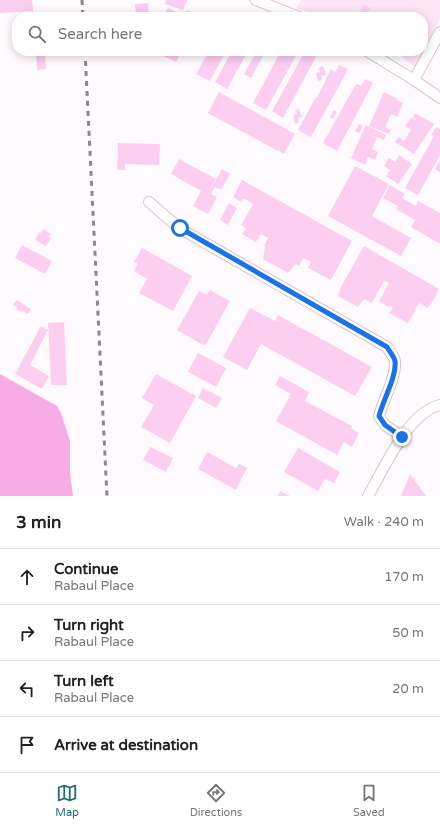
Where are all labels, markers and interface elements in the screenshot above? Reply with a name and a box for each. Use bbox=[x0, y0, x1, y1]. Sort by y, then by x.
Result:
search box bbox=[12, 12, 428, 56]
icon: search bbox=[26, 23, 48, 45]
text: Search here bbox=[58, 25, 142, 43]
route start bbox=[171, 219, 189, 237]
route end bbox=[393, 428, 411, 446]
text: 3 min bbox=[16, 512, 61, 533]
text: Walk · 240 m bbox=[344, 514, 424, 530]
text: Continue bbox=[54, 560, 118, 578]
icon: ahead bbox=[16, 566, 38, 588]
text: 170 m bbox=[384, 569, 424, 585]
text: Rabaul Place bbox=[54, 578, 134, 594]
text: Turn right bbox=[54, 616, 124, 634]
icon: right bbox=[16, 622, 38, 644]
text: 50 m bbox=[392, 625, 424, 641]
text: Rabaul Place bbox=[54, 634, 134, 650]
text: Turn left bbox=[54, 672, 114, 690]
icon: left bbox=[16, 678, 38, 700]
text: 20 m bbox=[392, 681, 424, 697]
text: Rabaul Place bbox=[54, 690, 134, 706]
icon: arrive bbox=[16, 734, 38, 756]
text: Arrive at destination bbox=[54, 736, 198, 754]
tab: Map bbox=[55, 782, 79, 819]
tab: Directions bbox=[190, 782, 242, 819]
tab: Saved bbox=[353, 782, 385, 819]

